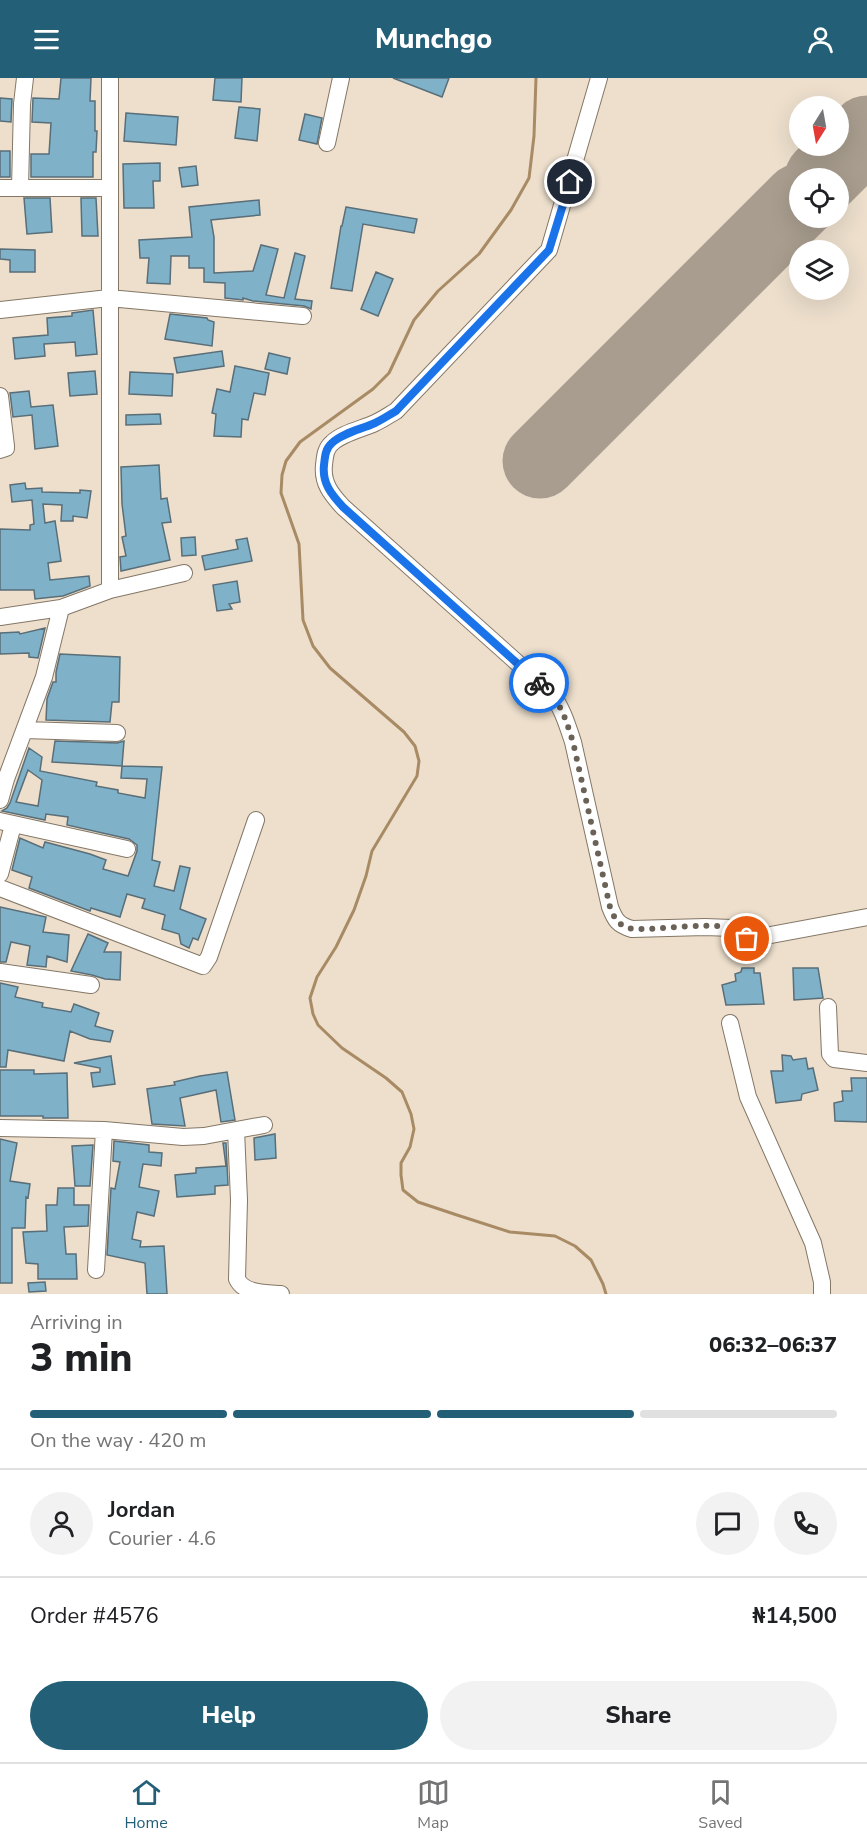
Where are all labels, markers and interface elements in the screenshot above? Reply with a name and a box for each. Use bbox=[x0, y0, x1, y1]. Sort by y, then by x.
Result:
text: Munchgo bbox=[375, 21, 492, 58]
icon: menu bbox=[30, 23, 63, 56]
icon: person bbox=[804, 23, 837, 56]
north arrow bbox=[789, 96, 849, 156]
map controls bbox=[789, 96, 849, 300]
pin bbox=[544, 156, 595, 207]
icon: home bbox=[553, 165, 586, 198]
button: locate bbox=[789, 168, 849, 228]
button: layers bbox=[789, 240, 849, 300]
courier bbox=[509, 653, 569, 713]
icon: bike bbox=[523, 667, 556, 700]
pin bbox=[721, 913, 772, 964]
icon: bag bbox=[730, 922, 763, 955]
text: Arriving in bbox=[30, 1309, 123, 1336]
text: 06:32–06:37 bbox=[709, 1330, 837, 1360]
text: 3 min bbox=[30, 1332, 133, 1385]
text: On the way · 420 m bbox=[30, 1427, 206, 1454]
button: person bbox=[30, 1492, 93, 1555]
button: chat bbox=[696, 1492, 759, 1555]
button: phone bbox=[774, 1492, 837, 1555]
text: Jordan bbox=[108, 1495, 175, 1525]
text: Courier · 4.6 bbox=[108, 1525, 216, 1552]
text: Order #4576 bbox=[30, 1601, 159, 1631]
text: ₦14,500 bbox=[752, 1601, 837, 1631]
button: Help bbox=[30, 1681, 428, 1750]
button: Share bbox=[440, 1681, 837, 1750]
tab: Home bbox=[124, 1776, 168, 1834]
tab: Map bbox=[417, 1776, 450, 1834]
tab: Saved bbox=[698, 1776, 743, 1834]

